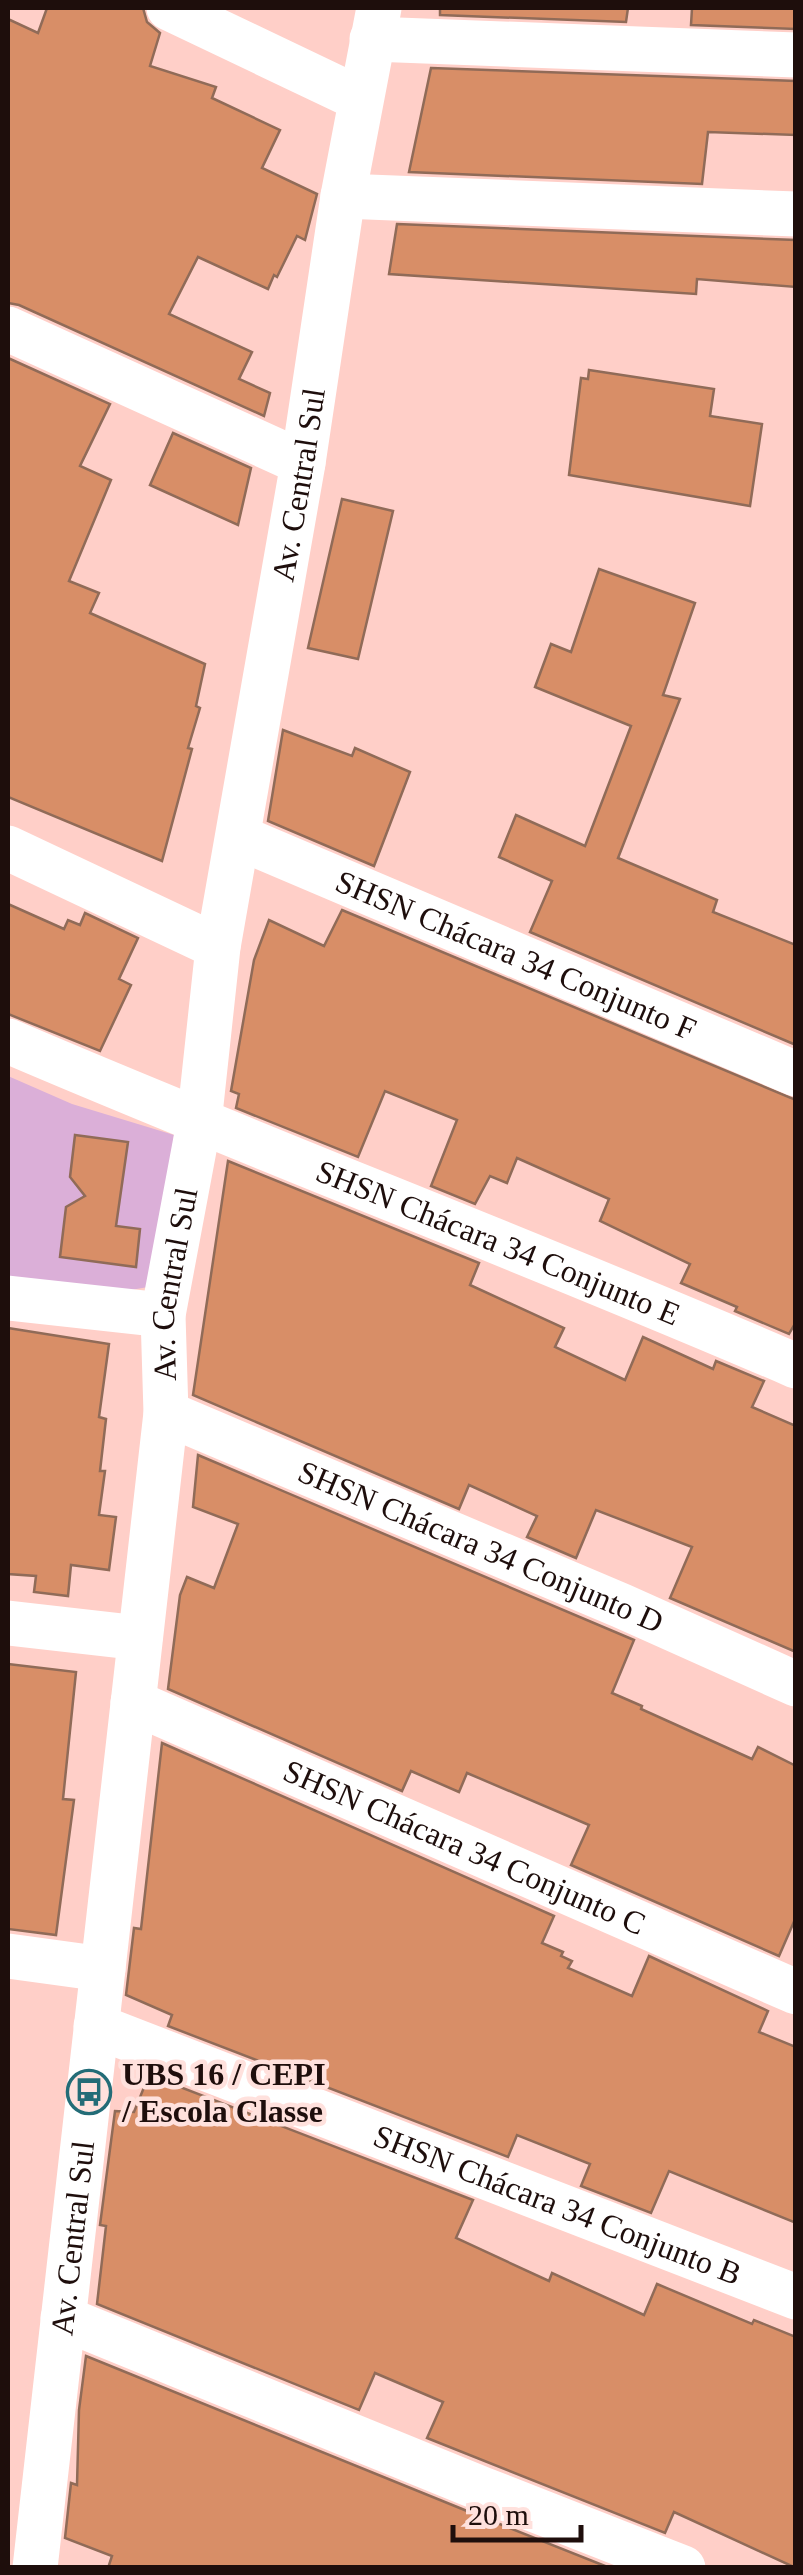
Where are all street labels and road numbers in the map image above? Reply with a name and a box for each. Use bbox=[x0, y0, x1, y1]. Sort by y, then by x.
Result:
street label: Av. Central Sul bbox=[265, 386, 332, 584]
street label: SHSN Chácara 34 Conjunto F bbox=[331, 863, 701, 1047]
street label: SHSN Chácara 34 Conjunto E bbox=[311, 1152, 685, 1333]
street label: Av. Central Sul bbox=[145, 1184, 205, 1382]
street label: SHSN Chácara 34 Conjunto D bbox=[293, 1453, 669, 1640]
street label: SHSN Chácara 34 Conjunto C bbox=[278, 1752, 651, 1942]
street label: SHSN Chácara 34 Conjunto B bbox=[369, 2117, 746, 2292]
street label: Av. Central Sul bbox=[44, 2139, 101, 2337]

